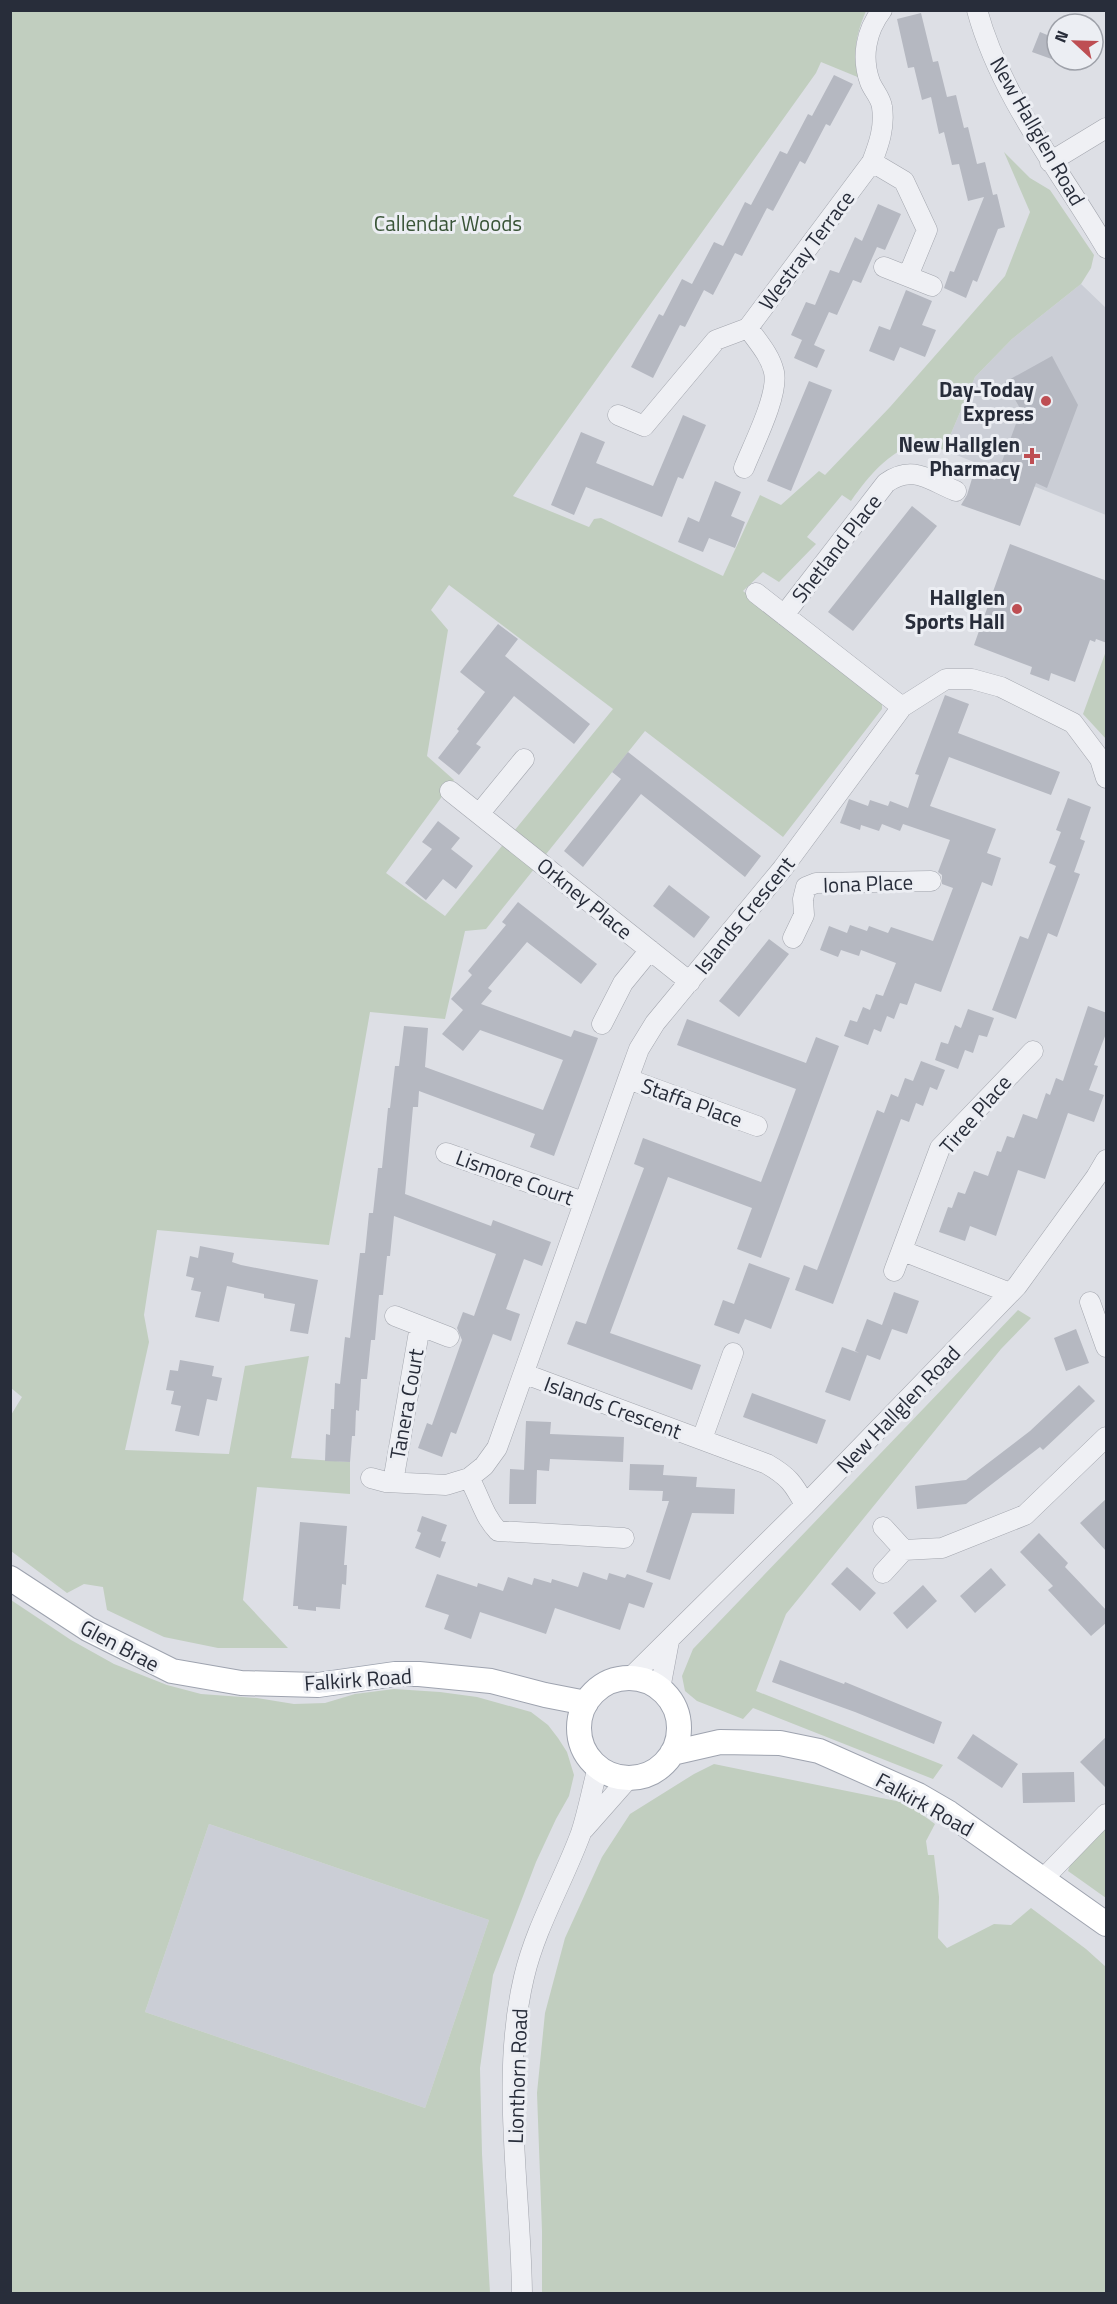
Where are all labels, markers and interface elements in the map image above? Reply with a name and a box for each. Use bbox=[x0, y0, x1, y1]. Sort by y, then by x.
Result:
north arrow bbox=[1045, 12, 1105, 72]
text: N bbox=[1048, 27, 1074, 46]
street label: New Hallglen Road bbox=[982, 51, 1094, 211]
street label: Westray Terrace bbox=[750, 183, 862, 317]
park label: Callendar Woods bbox=[374, 207, 522, 239]
place label: Day-Today Express bbox=[939, 373, 1034, 429]
marker: Day-Today Express bbox=[1039, 394, 1053, 408]
place label: New Hallglen Pharmacy bbox=[899, 428, 1020, 484]
marker: New Hallglen Pharmacy bbox=[1025, 449, 1039, 463]
street label: Shetland Place bbox=[783, 487, 889, 609]
place label: Hallglen Sports Hall bbox=[905, 581, 1005, 637]
marker: Hallglen Sports Hall bbox=[1010, 602, 1024, 616]
street label: Islands Crescent bbox=[686, 848, 802, 981]
street label: Orkney Place bbox=[530, 849, 640, 947]
street label: Iona Place bbox=[822, 865, 914, 901]
street label: Tiree Place bbox=[931, 1067, 1019, 1161]
street label: Staffa Place bbox=[637, 1069, 747, 1135]
street label: Lismore Court bbox=[452, 1141, 579, 1213]
street label: New Hallglen Road bbox=[828, 1338, 968, 1480]
street label: Tanera Court bbox=[381, 1345, 432, 1462]
street label: Islands Crescent bbox=[540, 1367, 687, 1447]
street label: Glen Brae bbox=[75, 1611, 165, 1679]
street label: Falkirk Road bbox=[303, 1659, 413, 1699]
street label: Falkirk Road bbox=[870, 1764, 980, 1844]
street label: Lionthorn Road bbox=[499, 2008, 535, 2144]

